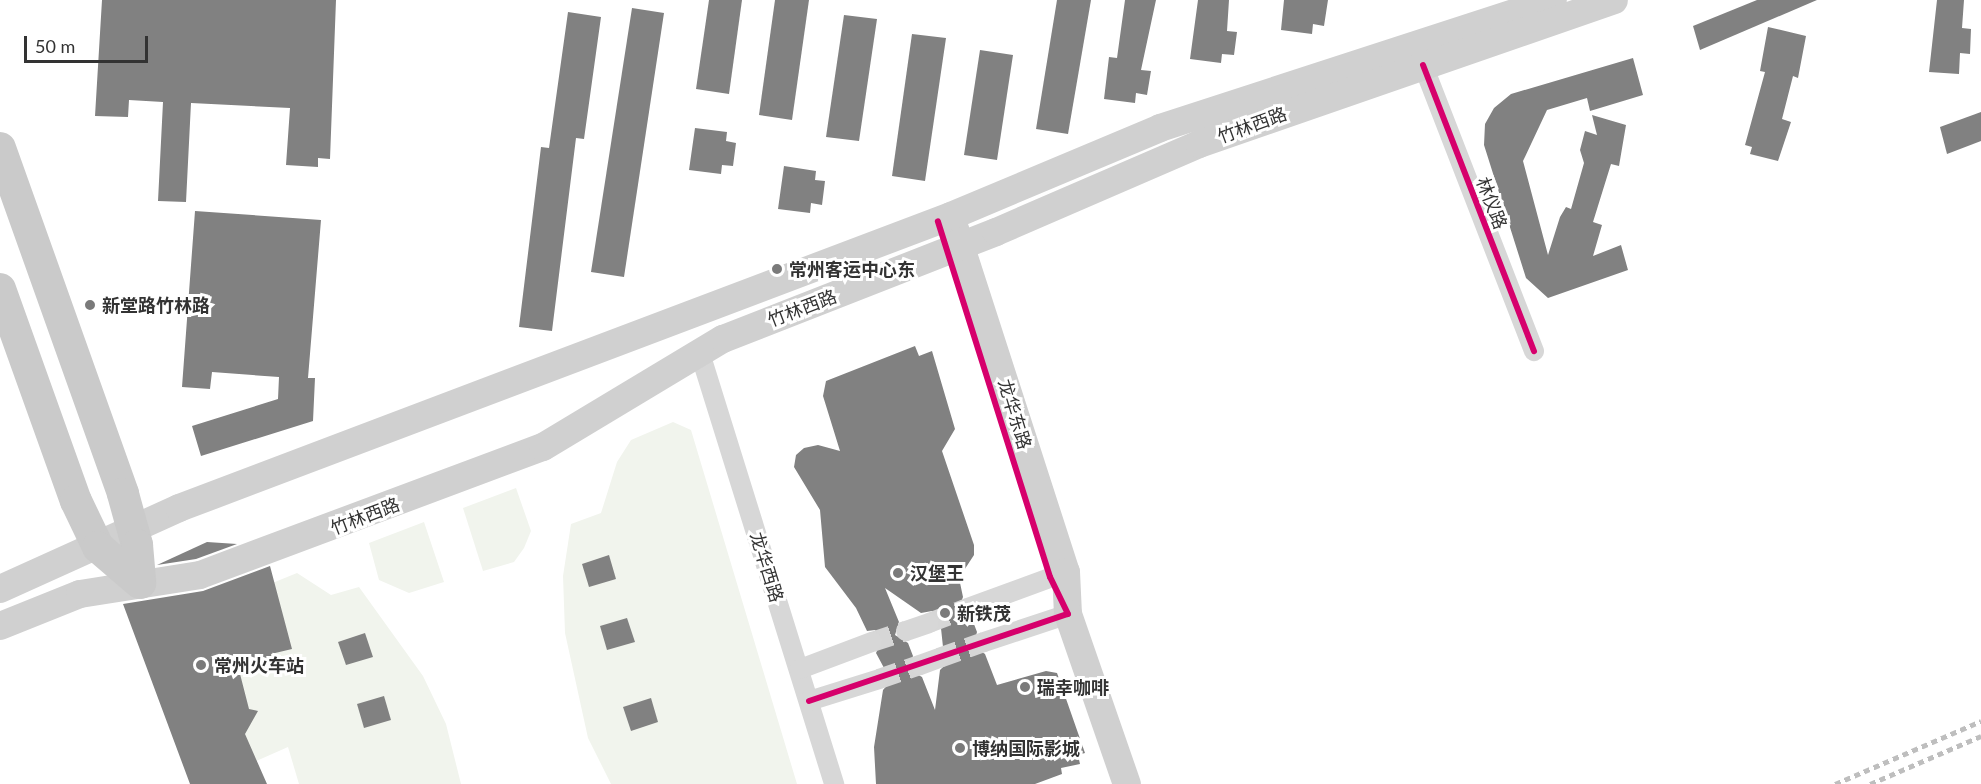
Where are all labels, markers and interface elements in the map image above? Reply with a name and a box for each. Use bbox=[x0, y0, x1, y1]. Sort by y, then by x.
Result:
scale bar bbox=[27, 24, 152, 62]
text: 50 m bbox=[35, 35, 75, 57]
street label: 竹林西路 bbox=[1214, 103, 1290, 147]
street label: 林仪路 bbox=[1472, 174, 1512, 232]
place label: 常州客运中心东 bbox=[789, 258, 915, 280]
marker: 常州客运中心东 bbox=[770, 262, 784, 276]
street label: 竹林西路 bbox=[765, 285, 839, 331]
place label: 新堂路竹林路 bbox=[102, 294, 210, 316]
marker: 新堂路竹林路 bbox=[83, 298, 97, 312]
street label: 龙华东路 bbox=[994, 376, 1036, 452]
street label: 竹林西路 bbox=[328, 493, 402, 539]
street label: 龙华西路 bbox=[746, 529, 788, 605]
place label: 汉堡王 bbox=[910, 562, 964, 584]
marker: 汉堡王 bbox=[891, 566, 905, 580]
place label: 新铁茂 bbox=[957, 602, 1011, 624]
marker: 新铁茂 bbox=[938, 606, 952, 620]
place label: 常州火车站 bbox=[214, 654, 304, 676]
marker: 常州火车站 bbox=[192, 656, 210, 674]
place label: 瑞幸咖啡 bbox=[1037, 676, 1109, 698]
marker: 瑞幸咖啡 bbox=[1018, 680, 1032, 694]
place label: 博纳国际影城 bbox=[972, 737, 1080, 759]
marker: 博纳国际影城 bbox=[953, 741, 967, 755]

